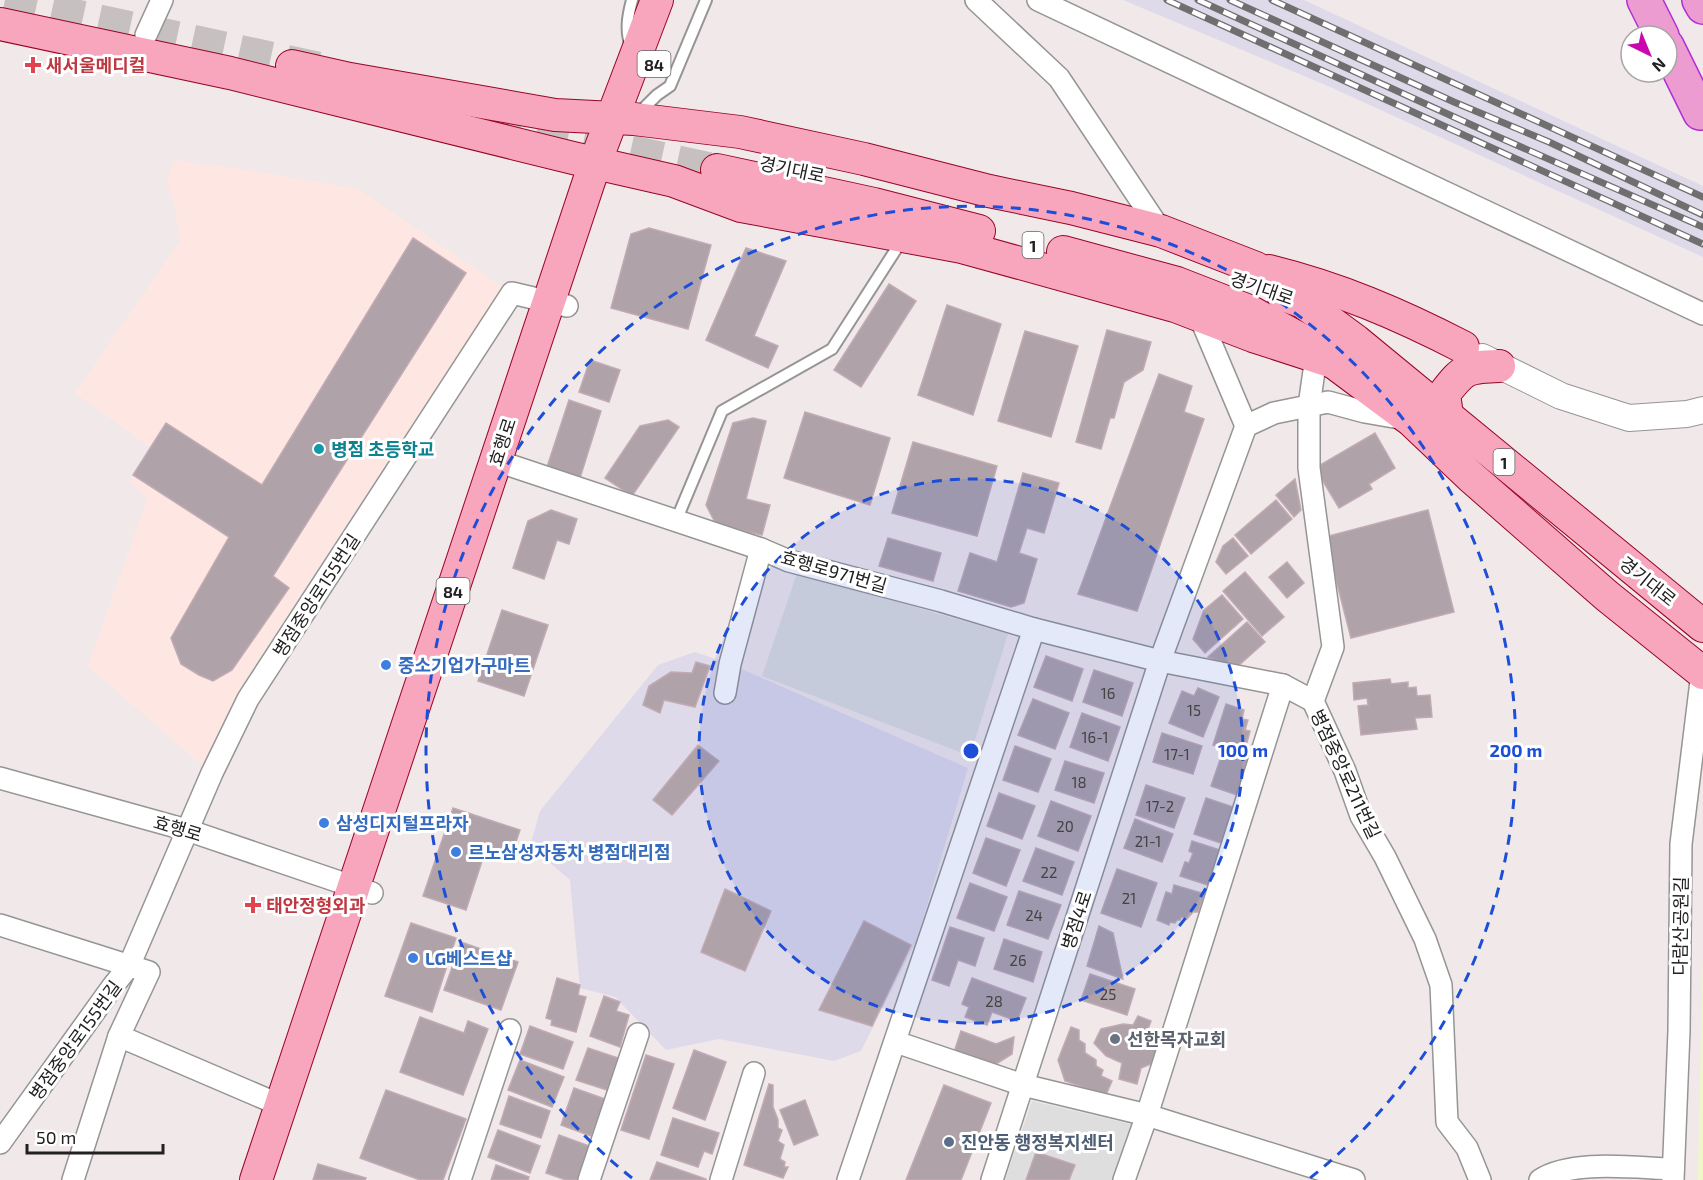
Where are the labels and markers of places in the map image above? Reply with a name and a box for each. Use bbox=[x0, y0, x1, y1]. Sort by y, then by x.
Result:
place label: 새서울메디컬 bbox=[46, 54, 145, 76]
marker: 새서울메디컬 bbox=[24, 56, 42, 74]
place label: 병점 초등학교 bbox=[331, 438, 434, 460]
marker: 병점 초등학교 bbox=[312, 442, 326, 456]
place label: 중소기업가구마트 bbox=[398, 654, 530, 676]
marker: 중소기업가구마트 bbox=[379, 658, 393, 672]
centre of rings bbox=[961, 741, 981, 761]
place label: 삼성디지털프라자 bbox=[336, 812, 469, 834]
marker: 삼성디지털프라자 bbox=[317, 816, 331, 830]
place label: 르노삼성자동차 병점대리점 bbox=[468, 841, 671, 863]
marker: 르노삼성자동차 병점대리점 bbox=[449, 845, 463, 859]
place label: 태안정형외과 bbox=[266, 894, 366, 916]
marker: 태안정형외과 bbox=[244, 896, 262, 914]
place label: LG베스트샵 bbox=[425, 947, 513, 969]
marker: LG베스트샵 bbox=[406, 951, 420, 965]
place label: 선한목자교회 bbox=[1127, 1028, 1226, 1050]
marker: 선한목자교회 bbox=[1108, 1032, 1122, 1046]
place label: 진안동 행정복지센터 bbox=[961, 1131, 1114, 1153]
marker: 진안동 행정복지센터 bbox=[942, 1135, 956, 1149]

